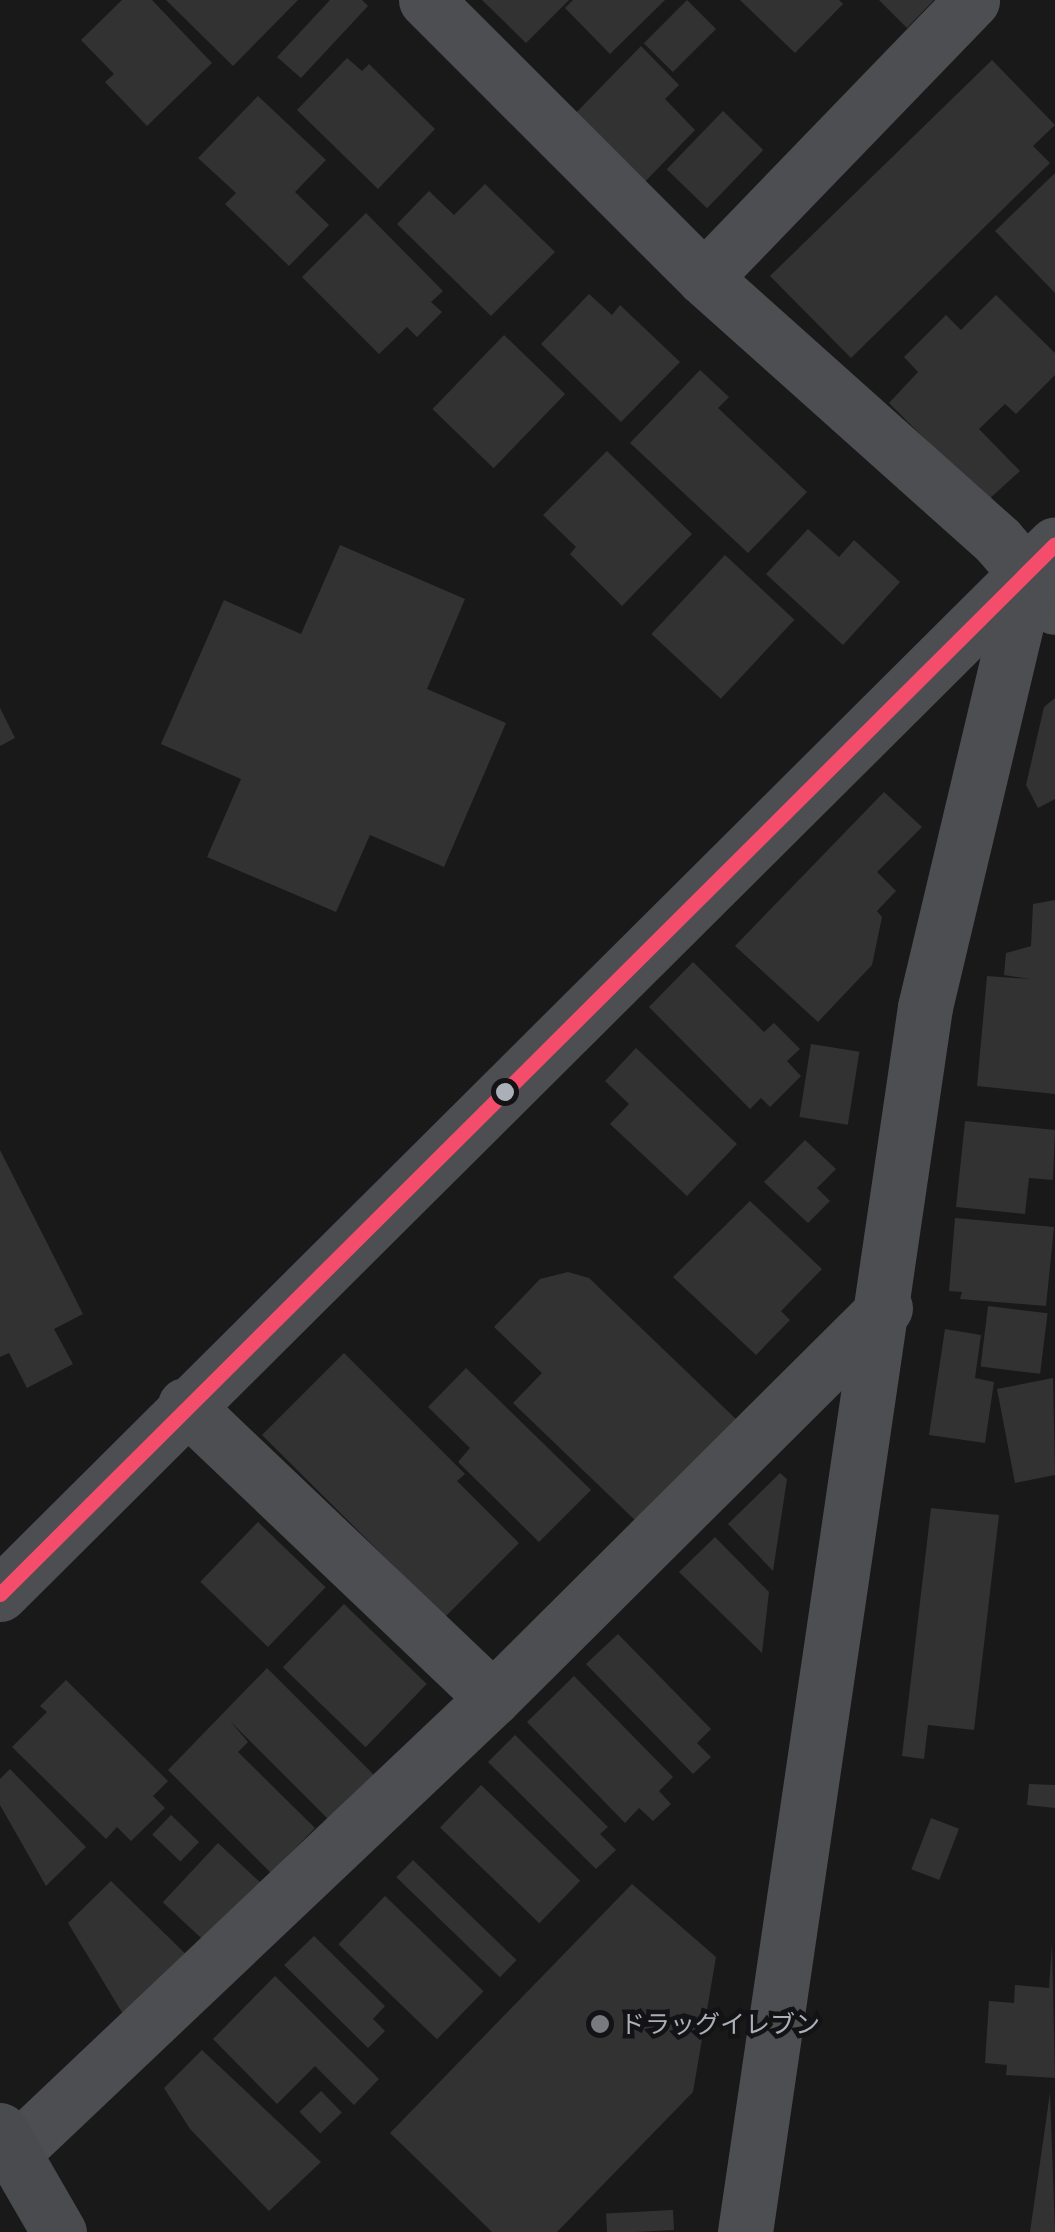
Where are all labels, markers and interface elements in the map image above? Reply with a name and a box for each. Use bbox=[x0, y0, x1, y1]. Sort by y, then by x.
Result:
unlabelled marker bbox=[495, 1082, 515, 1102]
place label: ドラッグイレブン bbox=[620, 2009, 820, 2039]
marker: ドラッグイレブン bbox=[589, 2013, 611, 2035]

